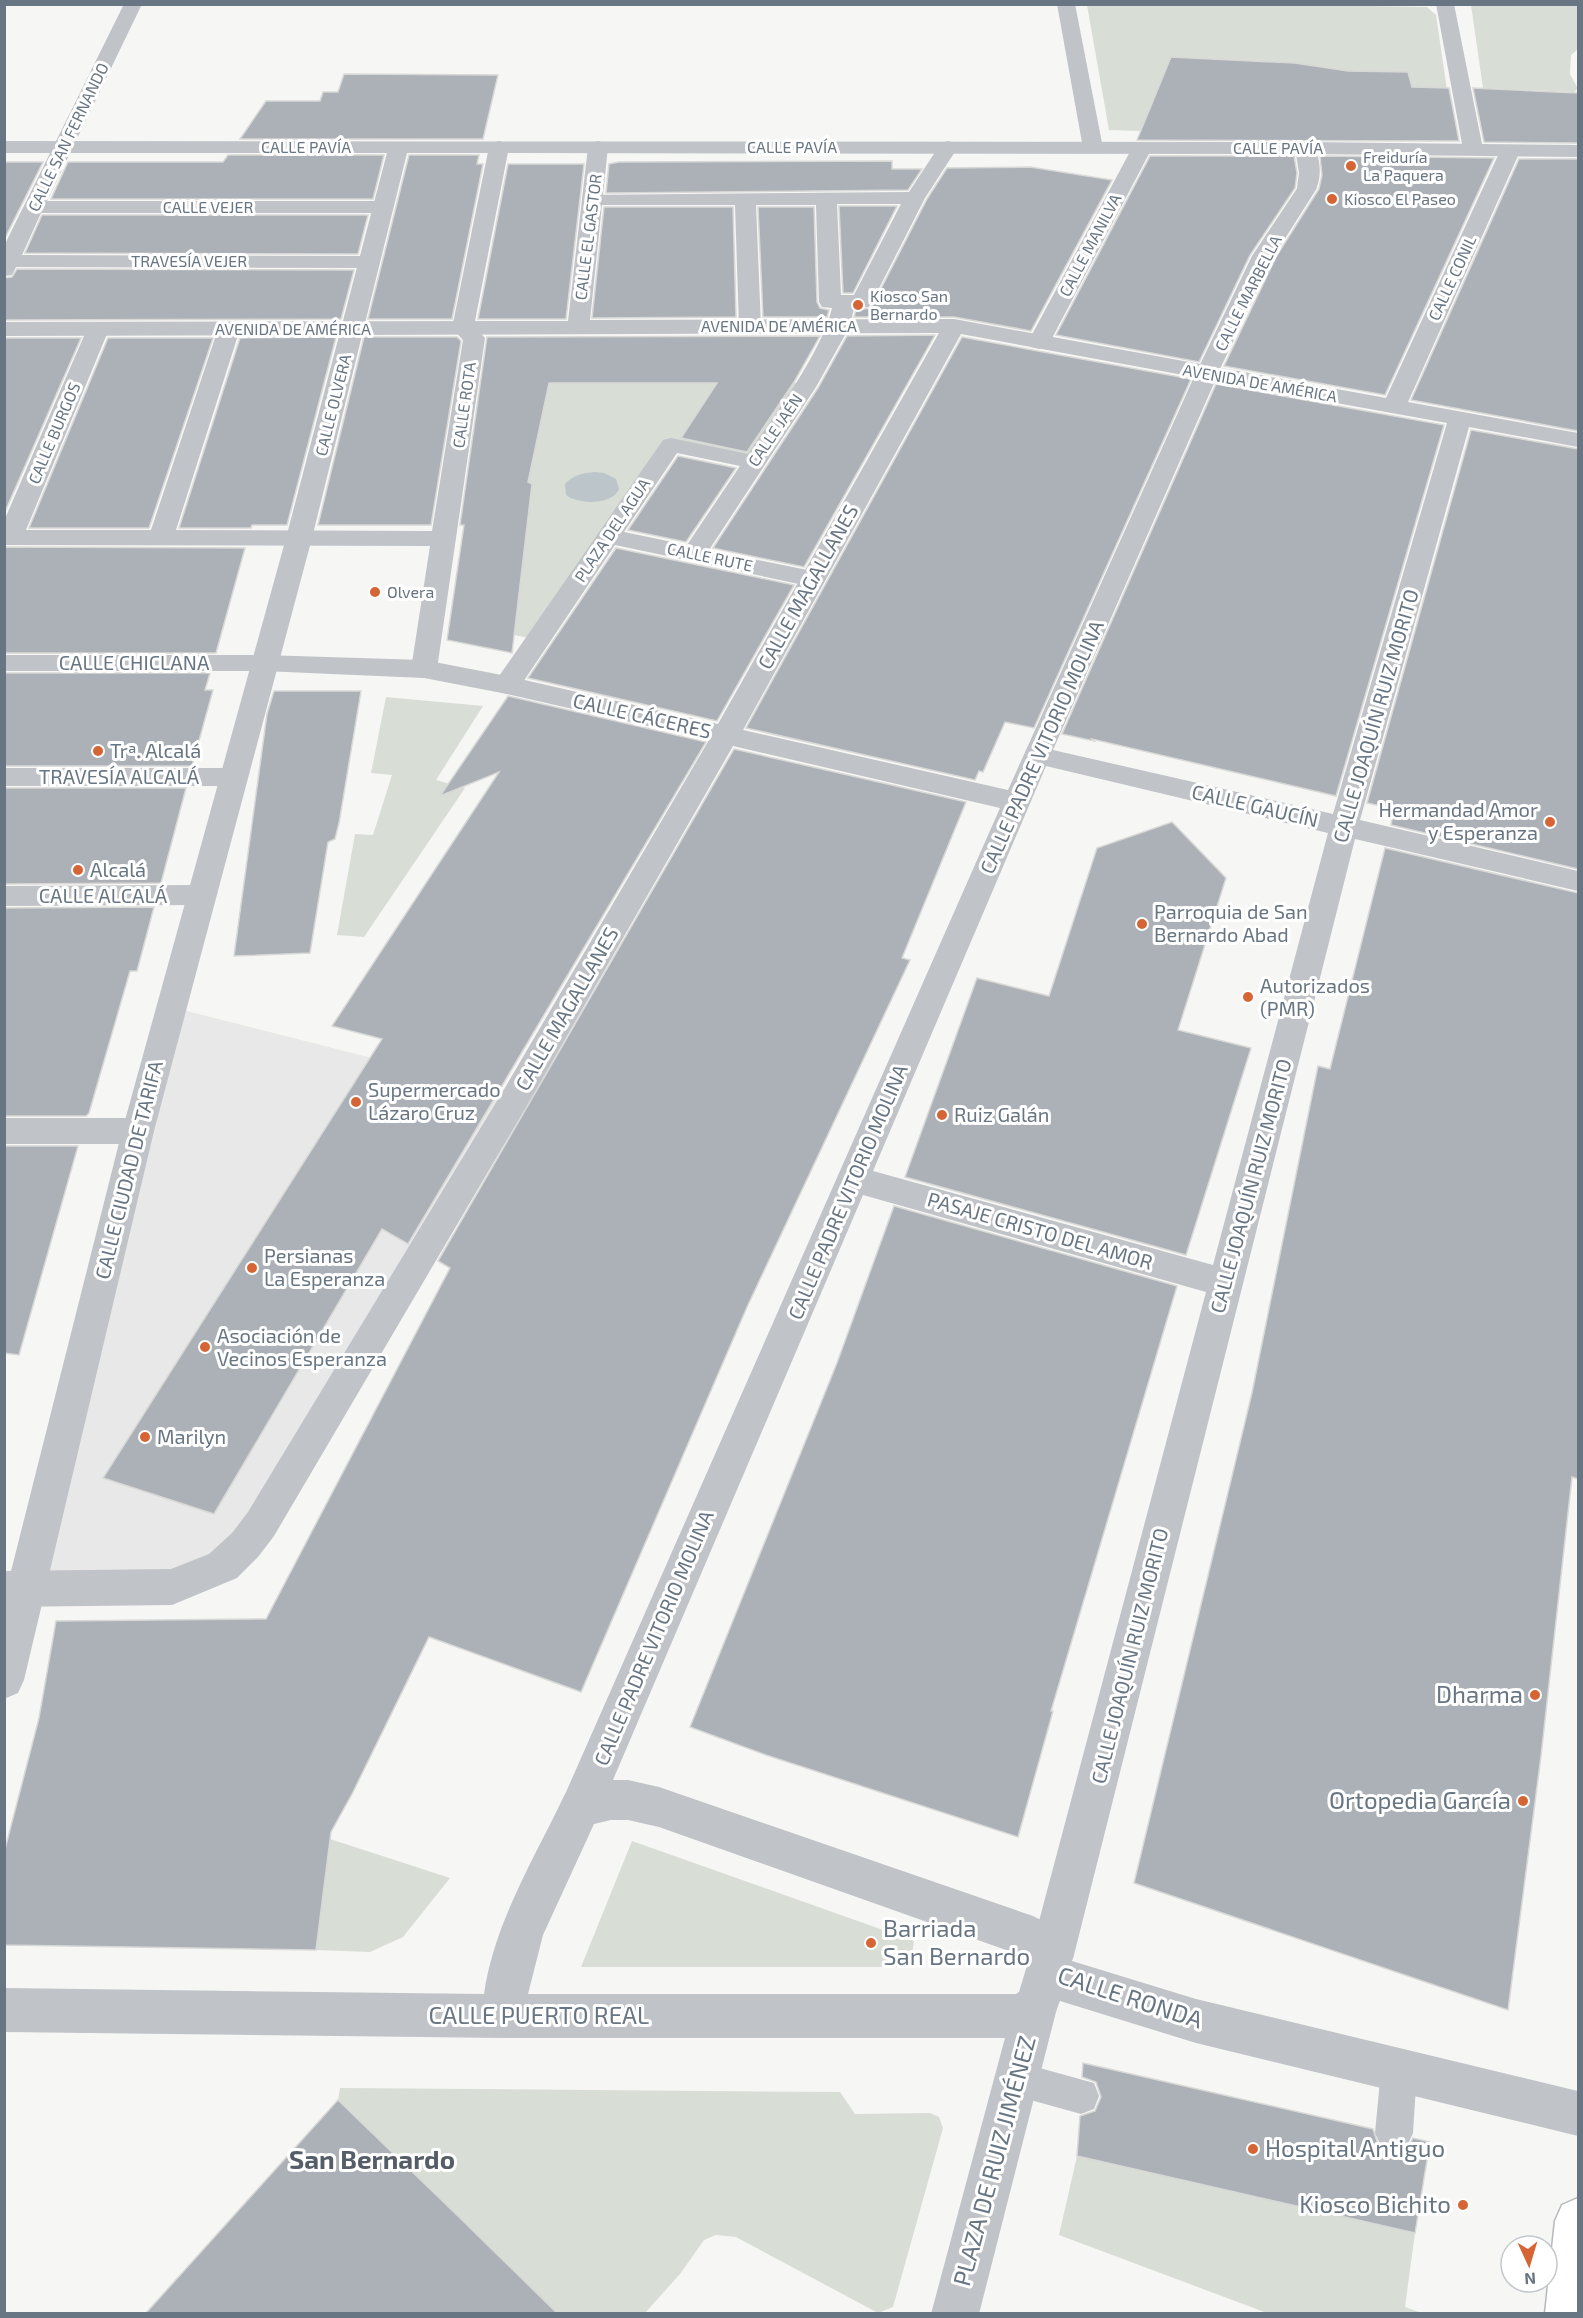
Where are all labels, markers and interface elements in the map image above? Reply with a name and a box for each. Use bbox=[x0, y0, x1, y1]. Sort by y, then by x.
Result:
street label: CALLE SAN FERNANDO bbox=[23, 59, 112, 214]
street label: CALLE PAVÍA bbox=[261, 137, 351, 156]
street label: CALLE PAVÍA bbox=[747, 137, 837, 156]
street label: CALLE PAVÍA bbox=[1233, 138, 1323, 157]
place label: Freiduría La Paquera bbox=[1363, 147, 1444, 184]
marker: Freiduría La Paquera bbox=[1344, 159, 1358, 173]
street label: CALLE EL GASTOR bbox=[570, 173, 605, 301]
place label: Kiosco El Paseo bbox=[1344, 189, 1456, 208]
street label: CALLE MANILVA bbox=[1055, 190, 1125, 299]
marker: Kiosco El Paseo bbox=[1325, 192, 1339, 206]
street label: CALLE VEJER bbox=[163, 197, 253, 216]
street label: CALLE MARBELLA bbox=[1210, 232, 1285, 354]
street label: CALLE CONIL bbox=[1424, 232, 1479, 323]
street label: TRAVESÍA VEJER bbox=[131, 251, 247, 270]
place label: Kiosco San Bernardo bbox=[870, 286, 948, 323]
marker: Kiosco San Bernardo bbox=[851, 298, 865, 312]
street label: AVENIDA DE AMÉRICA bbox=[701, 316, 857, 335]
street label: AVENIDA DE AMÉRICA bbox=[215, 319, 371, 338]
street label: CALLE OLVERA bbox=[311, 352, 354, 458]
street label: AVENIDA DE AMÉRICA bbox=[1182, 360, 1339, 405]
street label: CALLE ROTA bbox=[448, 361, 479, 449]
street label: CALLE BURGOS bbox=[24, 379, 83, 486]
street label: CALLE JAÉN bbox=[743, 390, 806, 470]
street label: PLAZA DEL AGUA bbox=[570, 474, 653, 585]
street label: CALLE MAGALLANES bbox=[752, 500, 862, 673]
street label: CALLE RUTE bbox=[666, 538, 755, 575]
place label: Olvera bbox=[387, 582, 434, 601]
marker: Olvera bbox=[368, 585, 382, 599]
street label: CALLE JOAQUÍN RUIZ MORITO bbox=[1327, 586, 1423, 845]
street label: CALLE PADRE VITORIO MOLINA bbox=[974, 616, 1108, 877]
street label: CALLE CHICLANA bbox=[59, 650, 210, 674]
street label: CALLE CÁCERES bbox=[571, 687, 714, 743]
place label: Trª. Alcalá bbox=[110, 738, 201, 762]
marker: Trª. Alcalá bbox=[91, 744, 105, 758]
street label: TRAVESÍA ALCALÁ bbox=[39, 764, 200, 788]
street label: CALLE GAUCÍN bbox=[1190, 779, 1321, 831]
place label: Hermandad Amor y Esperanza bbox=[1379, 797, 1538, 844]
marker: Hermandad Amor y Esperanza bbox=[1543, 815, 1557, 829]
place label: Alcalá bbox=[90, 857, 146, 881]
marker: Alcalá bbox=[71, 863, 85, 877]
street label: CALLE ALCALÁ bbox=[39, 883, 168, 907]
place label: Parroquia de San Bernardo Abad bbox=[1154, 899, 1308, 946]
marker: Parroquia de San Bernardo Abad bbox=[1135, 917, 1149, 931]
street label: CALLE MAGALLANES bbox=[510, 923, 623, 1094]
place label: Autorizados (PMR) bbox=[1260, 973, 1370, 1020]
marker: Autorizados (PMR) bbox=[1241, 990, 1255, 1004]
street label: CALLE JOAQUÍN RUIZ MORITO bbox=[1204, 1056, 1296, 1316]
street label: CALLE CIUDAD DE TARIFA bbox=[89, 1057, 167, 1282]
street label: CALLE PADRE VITORIO MOLINA bbox=[782, 1060, 912, 1323]
place label: Supermercado Lázaro Cruz bbox=[368, 1077, 501, 1124]
marker: Supermercado Lázaro Cruz bbox=[349, 1095, 363, 1109]
place label: Ruiz Galán bbox=[954, 1102, 1049, 1126]
marker: Ruiz Galán bbox=[935, 1108, 949, 1122]
street label: PASAJE CRISTO DEL AMOR bbox=[925, 1186, 1156, 1274]
place label: Persianas La Esperanza bbox=[264, 1243, 385, 1290]
marker: Persianas La Esperanza bbox=[245, 1261, 259, 1275]
place label: Asociación de Vecinos Esperanza bbox=[217, 1323, 387, 1370]
marker: Asociación de Vecinos Esperanza bbox=[198, 1340, 212, 1354]
place label: Marilyn bbox=[157, 1424, 226, 1448]
marker: Marilyn bbox=[138, 1430, 152, 1444]
street label: CALLE PADRE VITORIO MOLINA bbox=[588, 1506, 718, 1769]
street label: CALLE JOAQUÍN RUIZ MORITO bbox=[1086, 1526, 1172, 1786]
place label: Dharma bbox=[1436, 1679, 1523, 1708]
marker: Dharma bbox=[1528, 1688, 1542, 1702]
place label: Ortopedia García bbox=[1329, 1785, 1511, 1814]
marker: Ortopedia García bbox=[1516, 1794, 1530, 1808]
place label: Barriada San Bernardo bbox=[883, 1913, 1030, 1970]
marker: Barriada San Bernardo bbox=[864, 1936, 878, 1950]
street label: CALLE RONDA bbox=[1054, 1960, 1207, 2034]
street label: CALLE PUERTO REAL bbox=[429, 2000, 649, 2029]
street label: PLAZA DE RUIZ JIMÉNEZ bbox=[946, 2032, 1041, 2289]
place label: Hospital Antiguo bbox=[1265, 2133, 1445, 2162]
marker: Hospital Antiguo bbox=[1246, 2142, 1260, 2156]
district label: San Bernardo bbox=[289, 2143, 455, 2174]
place label: Kiosco Bichito bbox=[1299, 2189, 1451, 2218]
marker: Kiosco Bichito bbox=[1456, 2198, 1470, 2212]
north arrow bbox=[1499, 2234, 1559, 2294]
text: N bbox=[1524, 2270, 1537, 2289]

